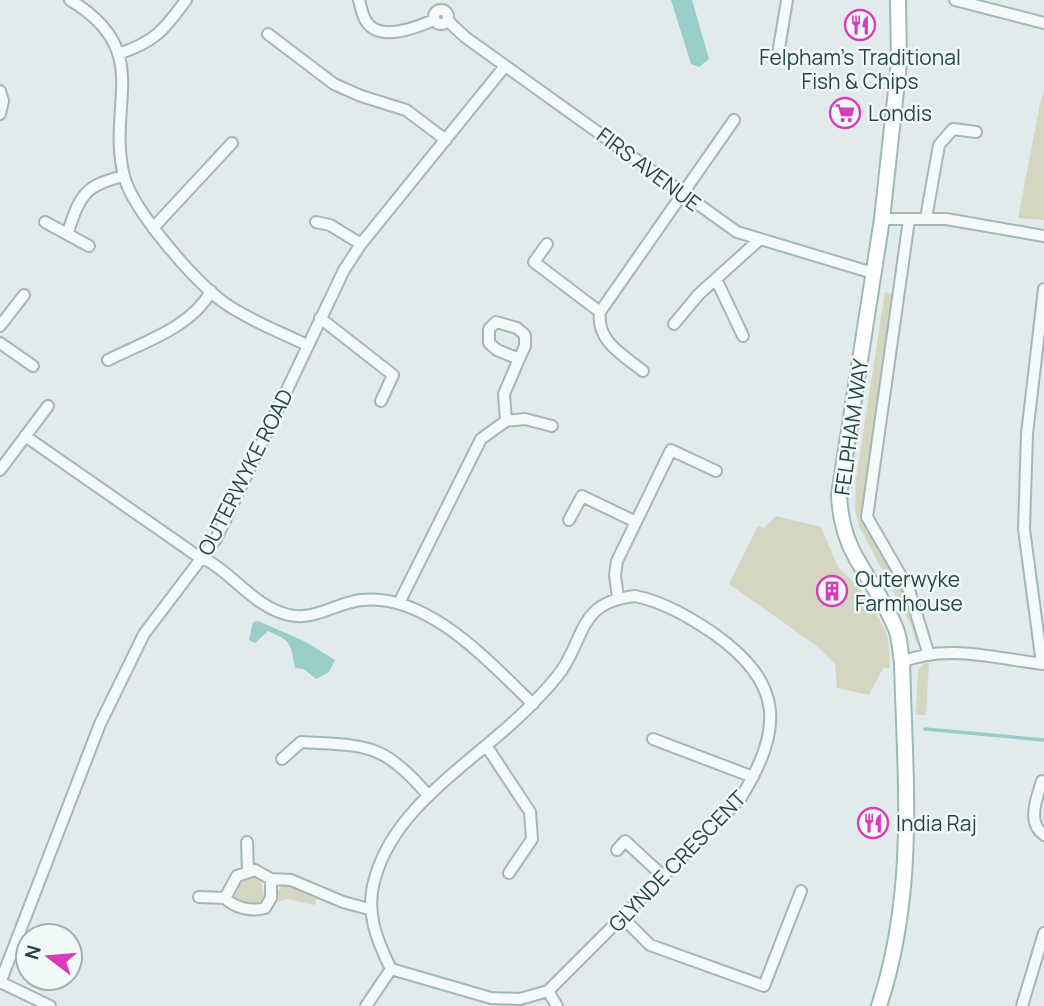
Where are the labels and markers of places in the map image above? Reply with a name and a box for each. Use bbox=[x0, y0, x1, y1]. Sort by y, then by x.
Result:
restaurant icon: Felpham's Traditional Fish & Chips bbox=[843, 8, 877, 42]
place label: Felpham's Traditional Fish & Chips bbox=[759, 43, 961, 95]
supermarket icon: Londis bbox=[828, 96, 862, 130]
place label: Londis bbox=[868, 99, 932, 127]
place label: Outerwyke Farmhouse bbox=[855, 565, 963, 617]
building icon: Outerwyke Farmhouse bbox=[815, 574, 849, 608]
restaurant icon: India Raj bbox=[856, 806, 890, 840]
place label: India Raj bbox=[896, 809, 977, 837]

